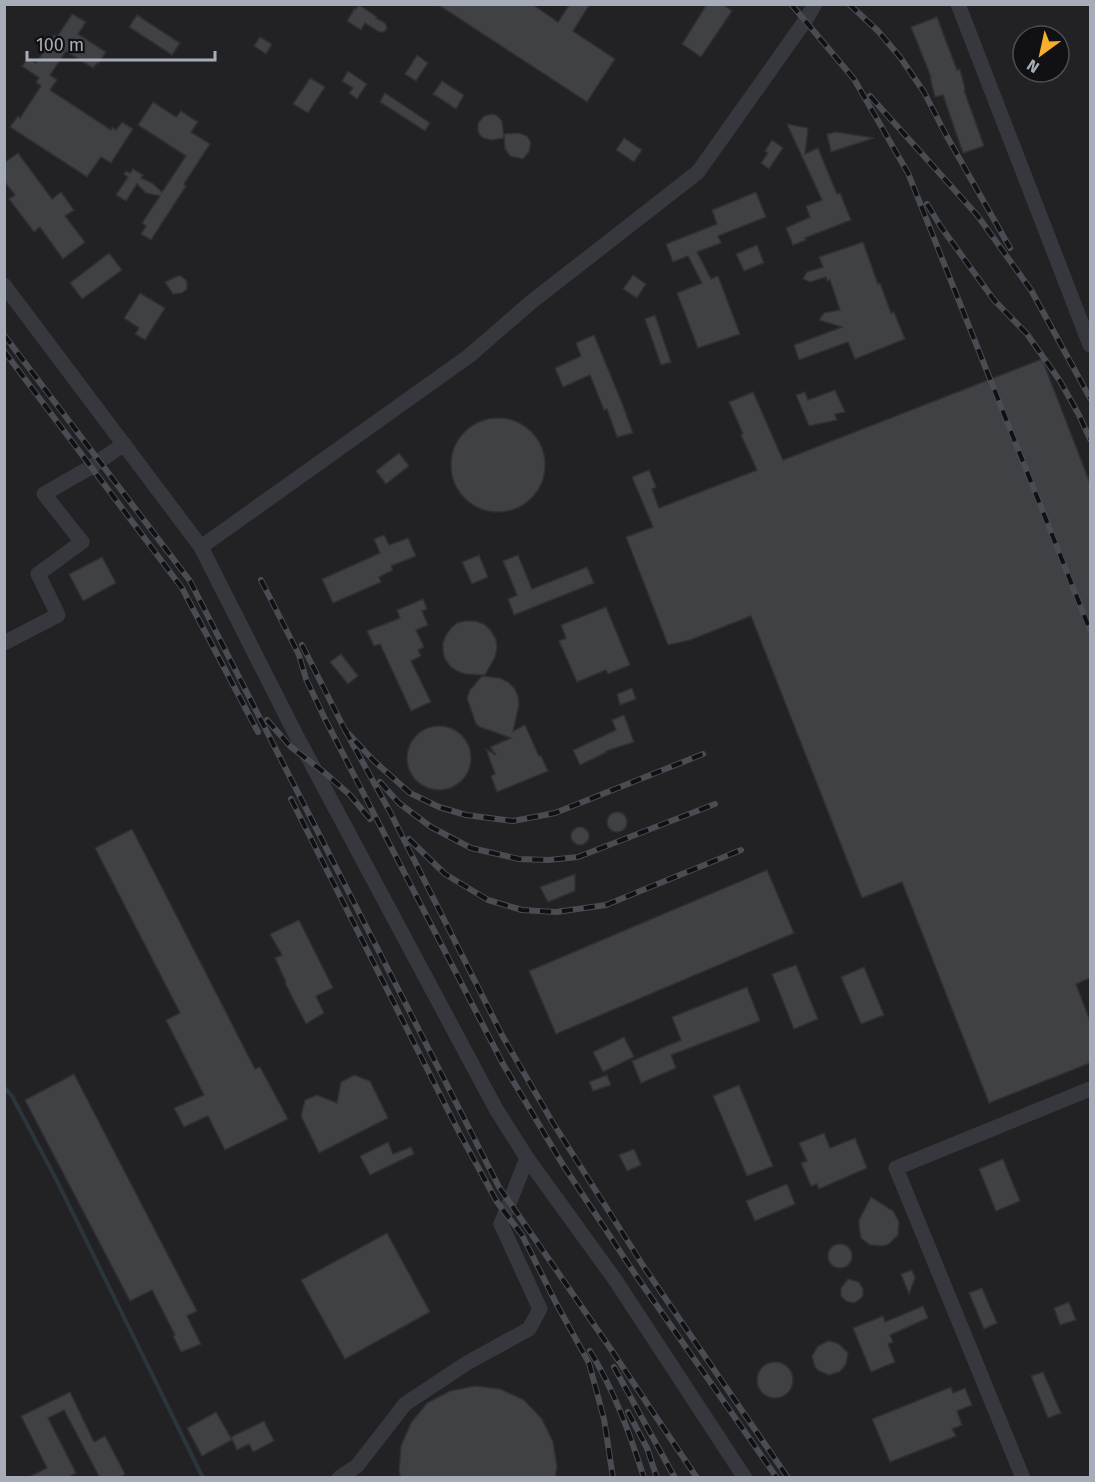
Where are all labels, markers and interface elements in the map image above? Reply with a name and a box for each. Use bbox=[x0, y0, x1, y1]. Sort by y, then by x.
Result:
scale bar bbox=[27, 24, 214, 62]
north arrow bbox=[1011, 24, 1071, 84]
text: 100 m bbox=[36, 34, 84, 56]
text: N bbox=[1023, 55, 1043, 77]

